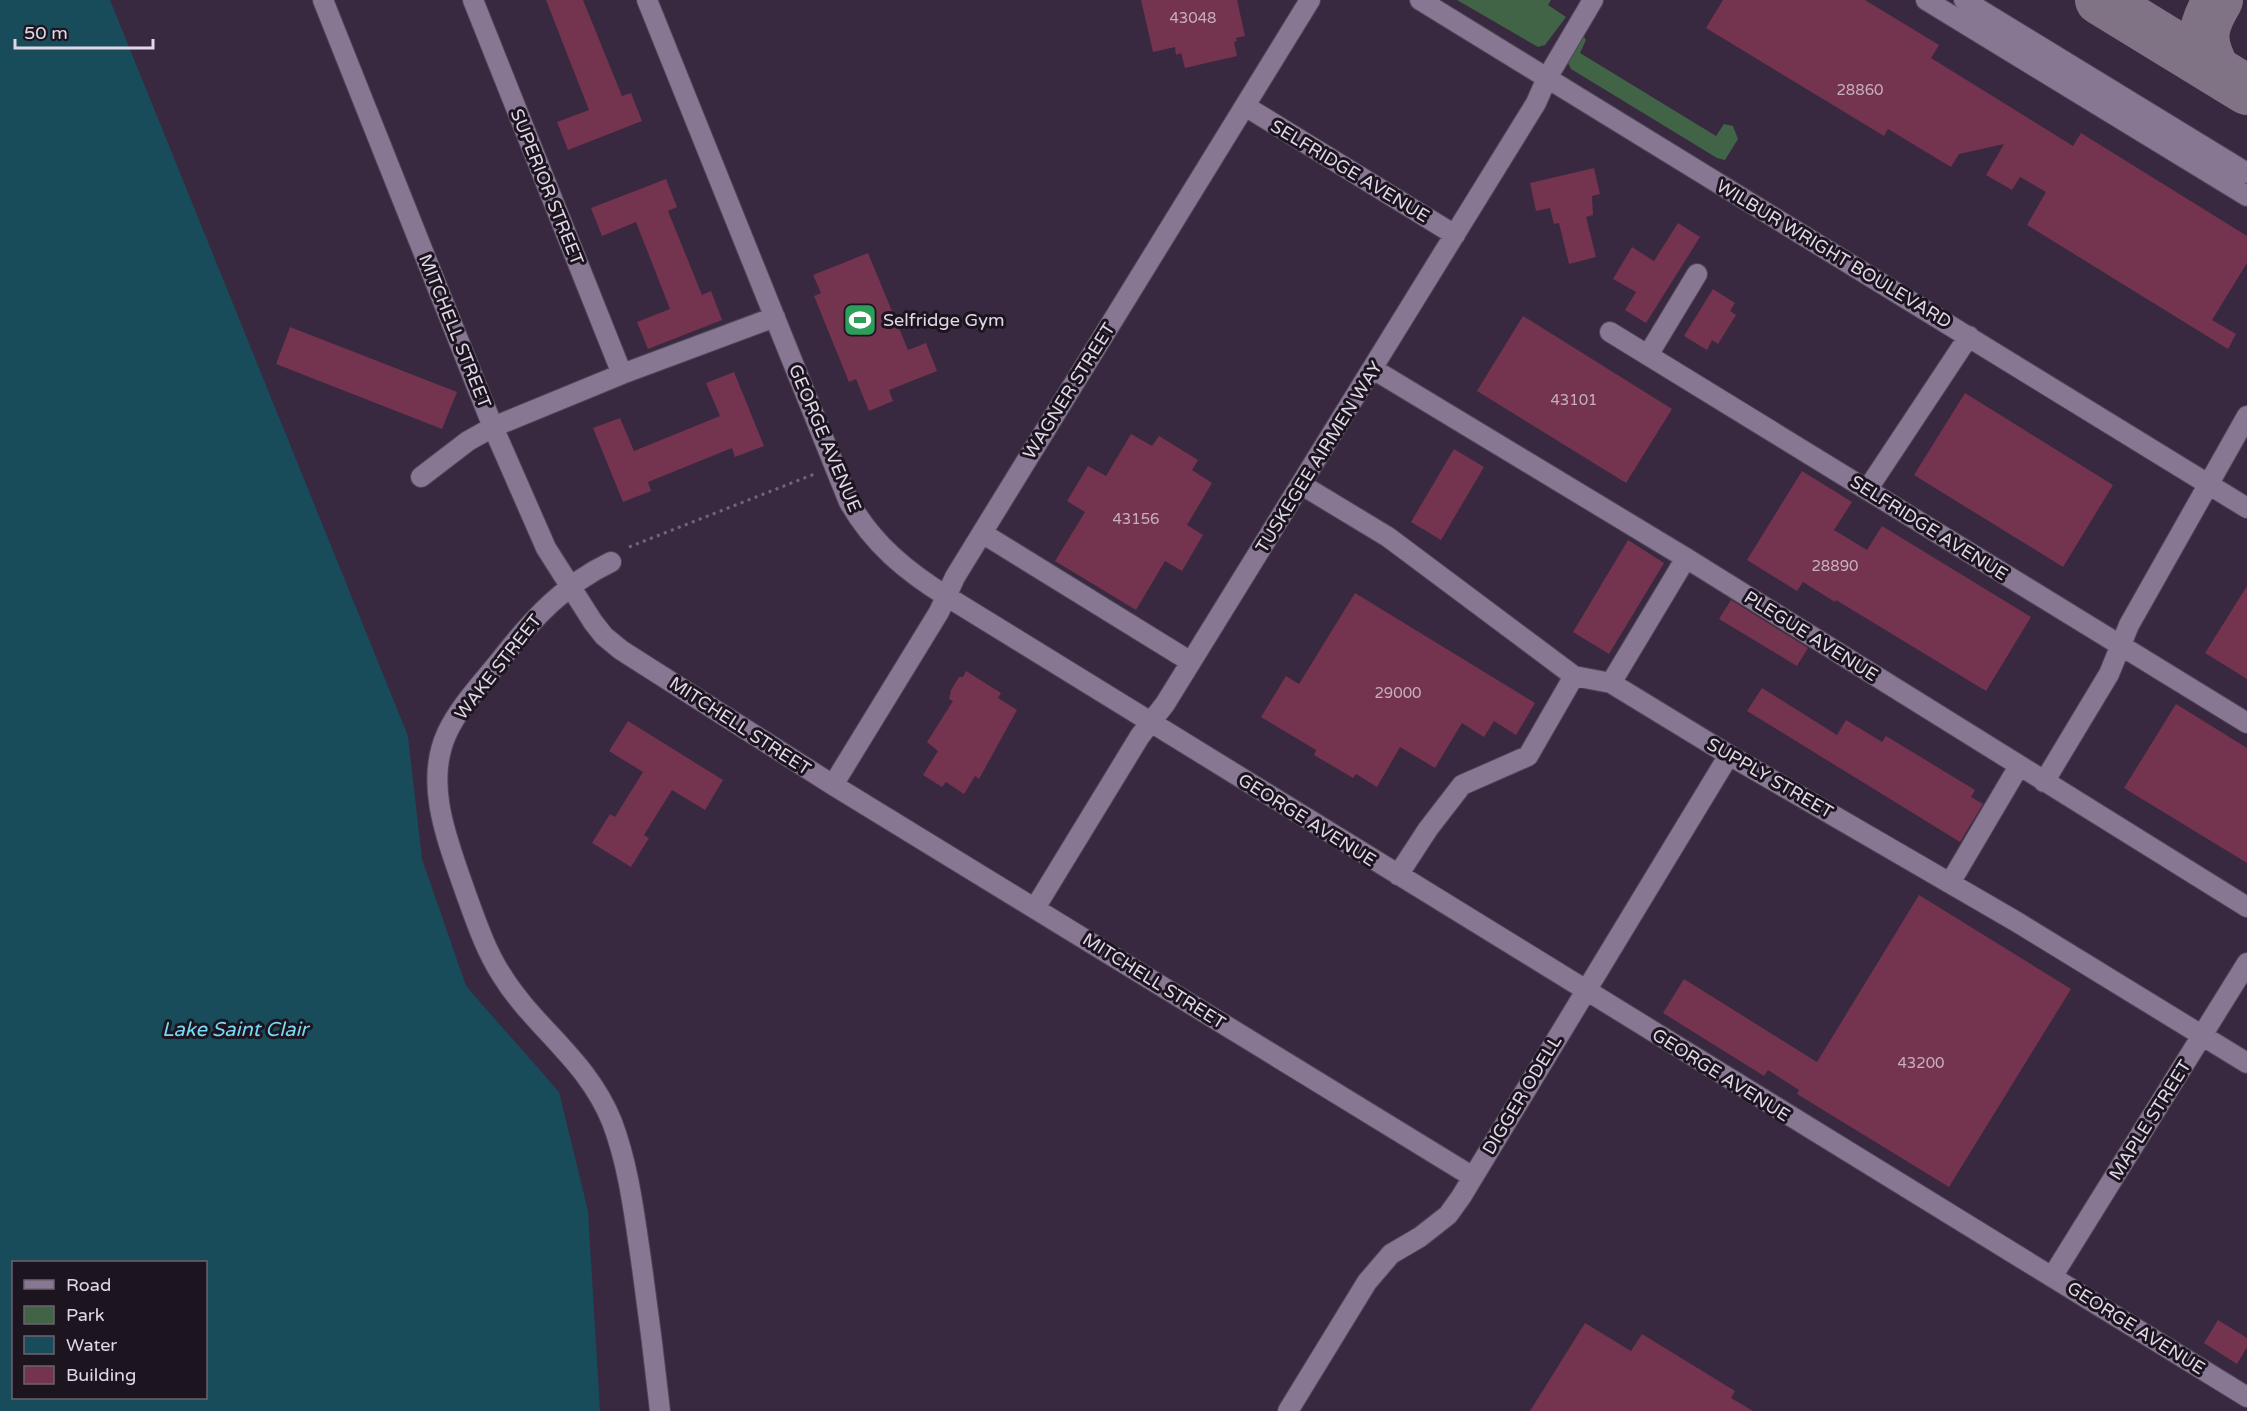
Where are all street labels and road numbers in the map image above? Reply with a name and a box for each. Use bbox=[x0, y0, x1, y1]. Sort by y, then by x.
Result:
street label: SUPERIOR STREET bbox=[506, 106, 588, 268]
street label: SELFRIDGE AVENUE bbox=[1267, 115, 1433, 227]
street label: WILBUR WRIGHT BOULEVARD bbox=[1712, 175, 1956, 333]
street label: MITCHELL STREET bbox=[414, 251, 496, 411]
street label: WAGNER STREET bbox=[1018, 319, 1120, 463]
street label: TUSKEGEE AIRMEN WAY bbox=[1251, 357, 1387, 557]
street label: GEORGE AVENUE bbox=[784, 361, 866, 515]
street label: SELFRIDGE AVENUE bbox=[1846, 471, 2012, 585]
street label: PLEGUE AVENUE bbox=[1740, 586, 1882, 686]
street label: WAKE STREET bbox=[450, 610, 546, 724]
street label: MITCHELL STREET bbox=[665, 672, 815, 780]
street label: SUPPLY STREET bbox=[1703, 733, 1837, 823]
street label: GEORGE AVENUE bbox=[1234, 769, 1380, 871]
street label: MITCHELL STREET bbox=[1079, 928, 1229, 1034]
street label: GEORGE AVENUE bbox=[1648, 1024, 1794, 1126]
street label: DIGGER ODELL bbox=[1478, 1031, 1567, 1159]
street label: MAPLE STREET bbox=[2104, 1056, 2196, 1184]
street label: GEORGE AVENUE bbox=[2063, 1277, 2209, 1379]

